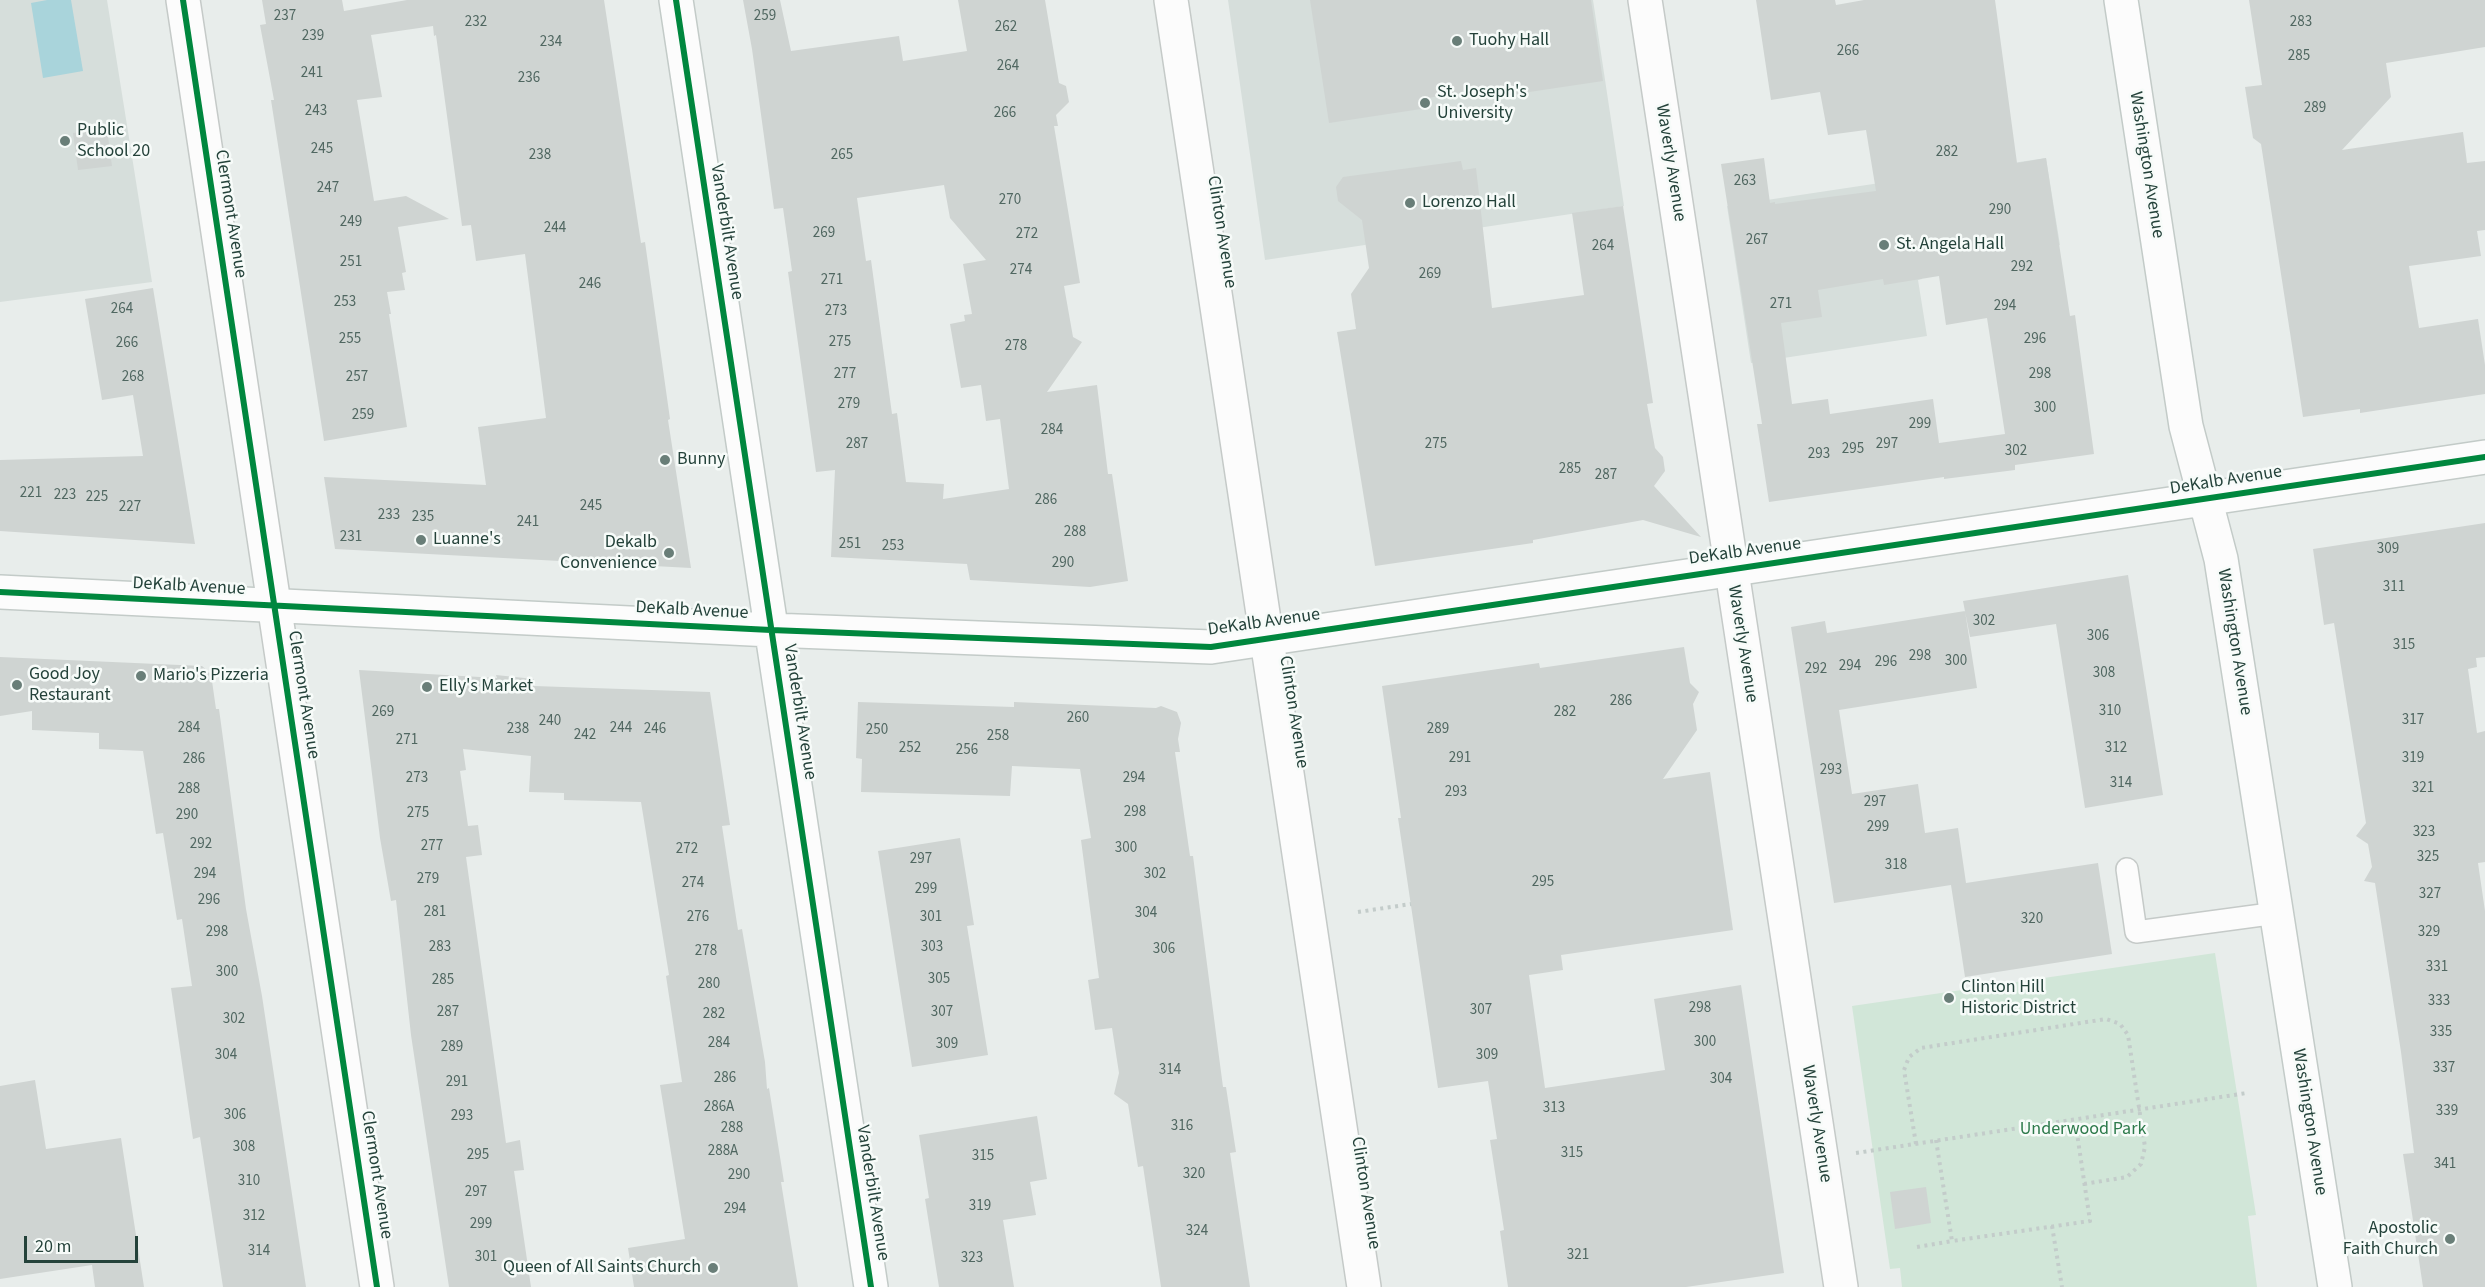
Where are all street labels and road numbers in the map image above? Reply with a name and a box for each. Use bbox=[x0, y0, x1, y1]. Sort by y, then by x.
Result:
street label: Washington Avenue bbox=[2124, 90, 2168, 240]
street label: Waverly Avenue bbox=[1650, 103, 1690, 223]
street label: Clermont Avenue bbox=[209, 148, 251, 280]
street label: Vanderbilt Avenue bbox=[705, 163, 747, 301]
street label: Clinton Avenue bbox=[1201, 174, 1241, 290]
street label: DeKalb Avenue bbox=[2168, 461, 2284, 501]
street label: DeKalb Avenue bbox=[1687, 533, 1803, 571]
street label: Washington Avenue bbox=[2212, 567, 2256, 717]
street label: DeKalb Avenue bbox=[132, 573, 246, 601]
street label: Waverly Avenue bbox=[1722, 584, 1762, 704]
street label: DeKalb Avenue bbox=[635, 597, 749, 625]
street label: DeKalb Avenue bbox=[1206, 604, 1322, 642]
street label: Clermont Avenue bbox=[282, 629, 324, 761]
street label: Vanderbilt Avenue bbox=[778, 643, 820, 781]
street label: Clinton Avenue bbox=[1273, 654, 1313, 770]
street label: Washington Avenue bbox=[2287, 1047, 2331, 1197]
street label: Waverly Avenue bbox=[1796, 1064, 1836, 1184]
street label: Clermont Avenue bbox=[355, 1109, 397, 1241]
street label: Vanderbilt Avenue bbox=[851, 1124, 893, 1262]
street label: Clinton Avenue bbox=[1345, 1135, 1385, 1251]

